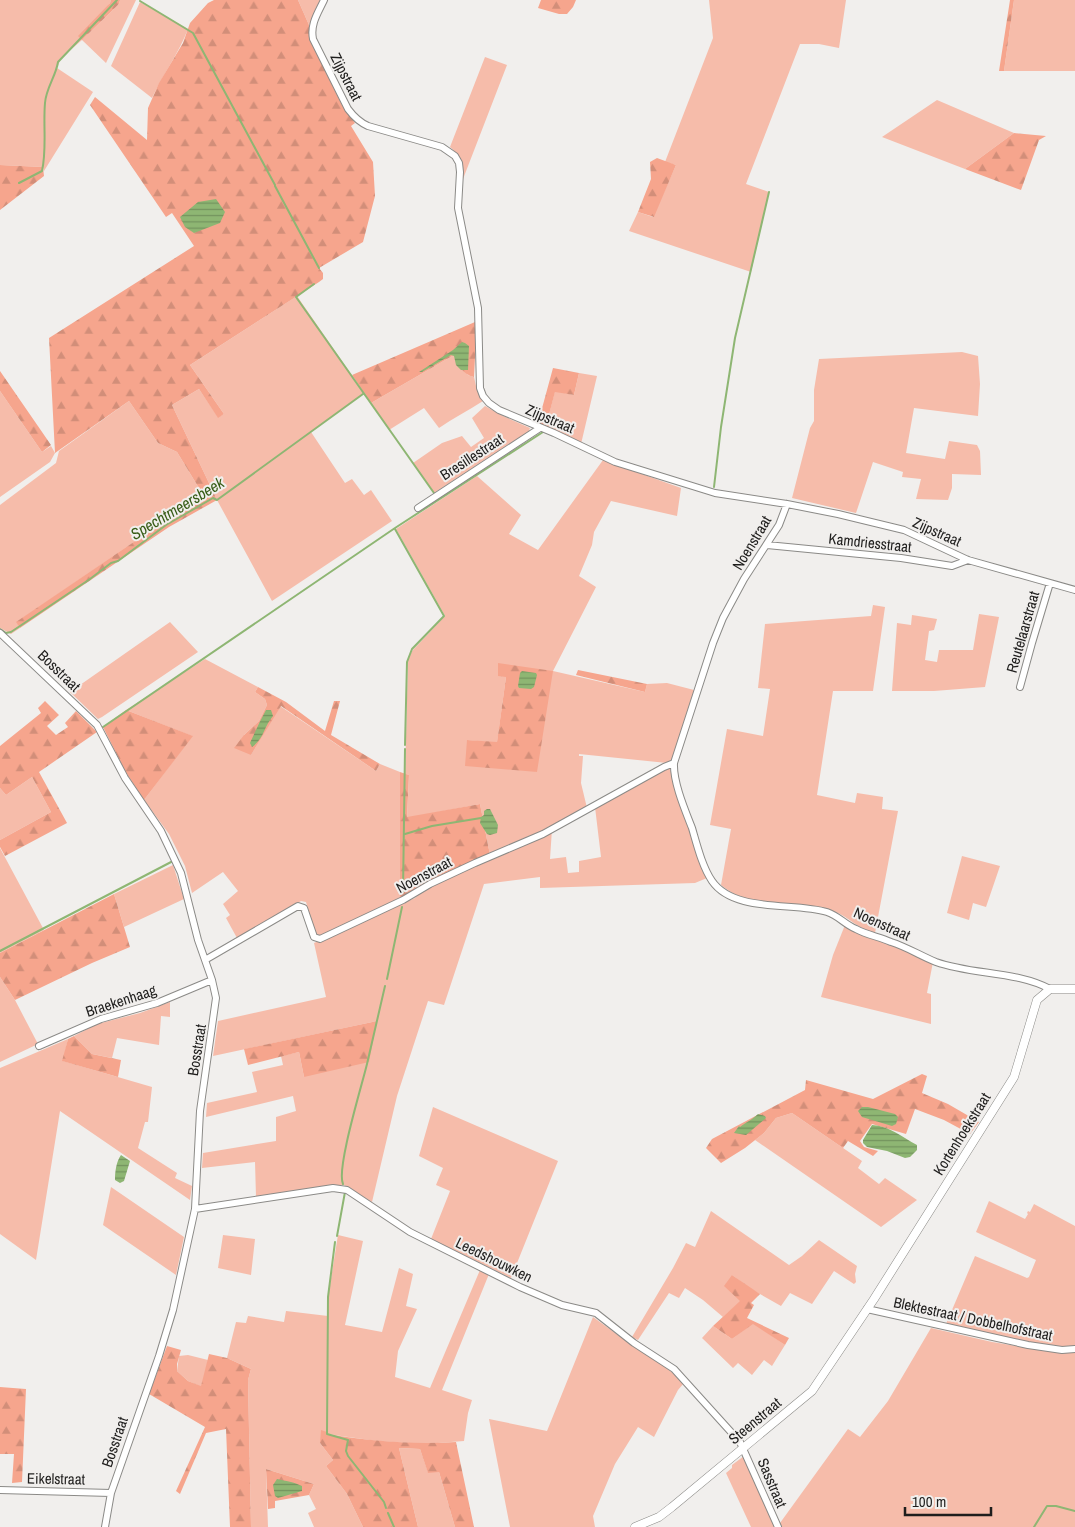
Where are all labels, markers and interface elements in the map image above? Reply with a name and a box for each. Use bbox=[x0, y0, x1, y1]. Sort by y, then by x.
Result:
street label: Zijpstraat bbox=[325, 49, 368, 105]
street label: Zijpstraat bbox=[522, 399, 578, 438]
street label: Bresillestraat bbox=[436, 428, 508, 485]
water label: Spechtmeersbeek bbox=[126, 471, 228, 545]
street label: Noenstraat bbox=[727, 511, 776, 574]
street label: Zijpstraat bbox=[910, 512, 965, 552]
street label: Kamdriesstraat bbox=[827, 528, 913, 557]
street label: Reutelaarstraat bbox=[1001, 588, 1044, 675]
street label: Bosstraat bbox=[33, 645, 86, 697]
street label: Noenstraat bbox=[392, 851, 456, 898]
street label: Noenstraat bbox=[850, 902, 914, 946]
street label: Braekenhaag bbox=[83, 979, 159, 1022]
street label: Bosstraat bbox=[182, 1022, 211, 1077]
street label: Kortenhoekstraat bbox=[928, 1088, 996, 1179]
street label: Leedshouwken bbox=[452, 1232, 536, 1287]
street label: Blektestraat / Dobbelhofstraat bbox=[892, 1291, 1055, 1346]
street label: Steenstraat bbox=[724, 1392, 786, 1449]
street label: Bosstraat bbox=[96, 1413, 133, 1470]
street label: Sasstraat bbox=[753, 1455, 793, 1511]
street label: Eikelstraat bbox=[27, 1467, 86, 1490]
scale bar bbox=[905, 1484, 991, 1516]
text: 100 m bbox=[912, 1491, 946, 1512]

